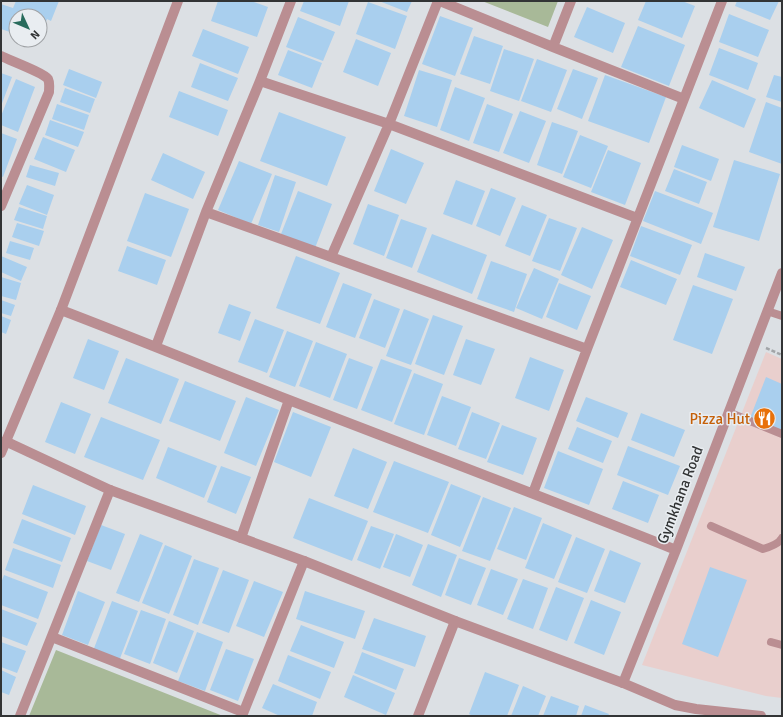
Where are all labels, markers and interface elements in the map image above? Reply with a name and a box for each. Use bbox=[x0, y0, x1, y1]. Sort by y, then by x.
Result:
north arrow bbox=[8, 8, 48, 48]
text: N bbox=[27, 27, 42, 42]
restaurant icon: Pizza Hut bbox=[752, 406, 778, 432]
place label: Pizza Hut bbox=[690, 410, 750, 428]
street label: Gymkhana Road bbox=[653, 444, 707, 546]

